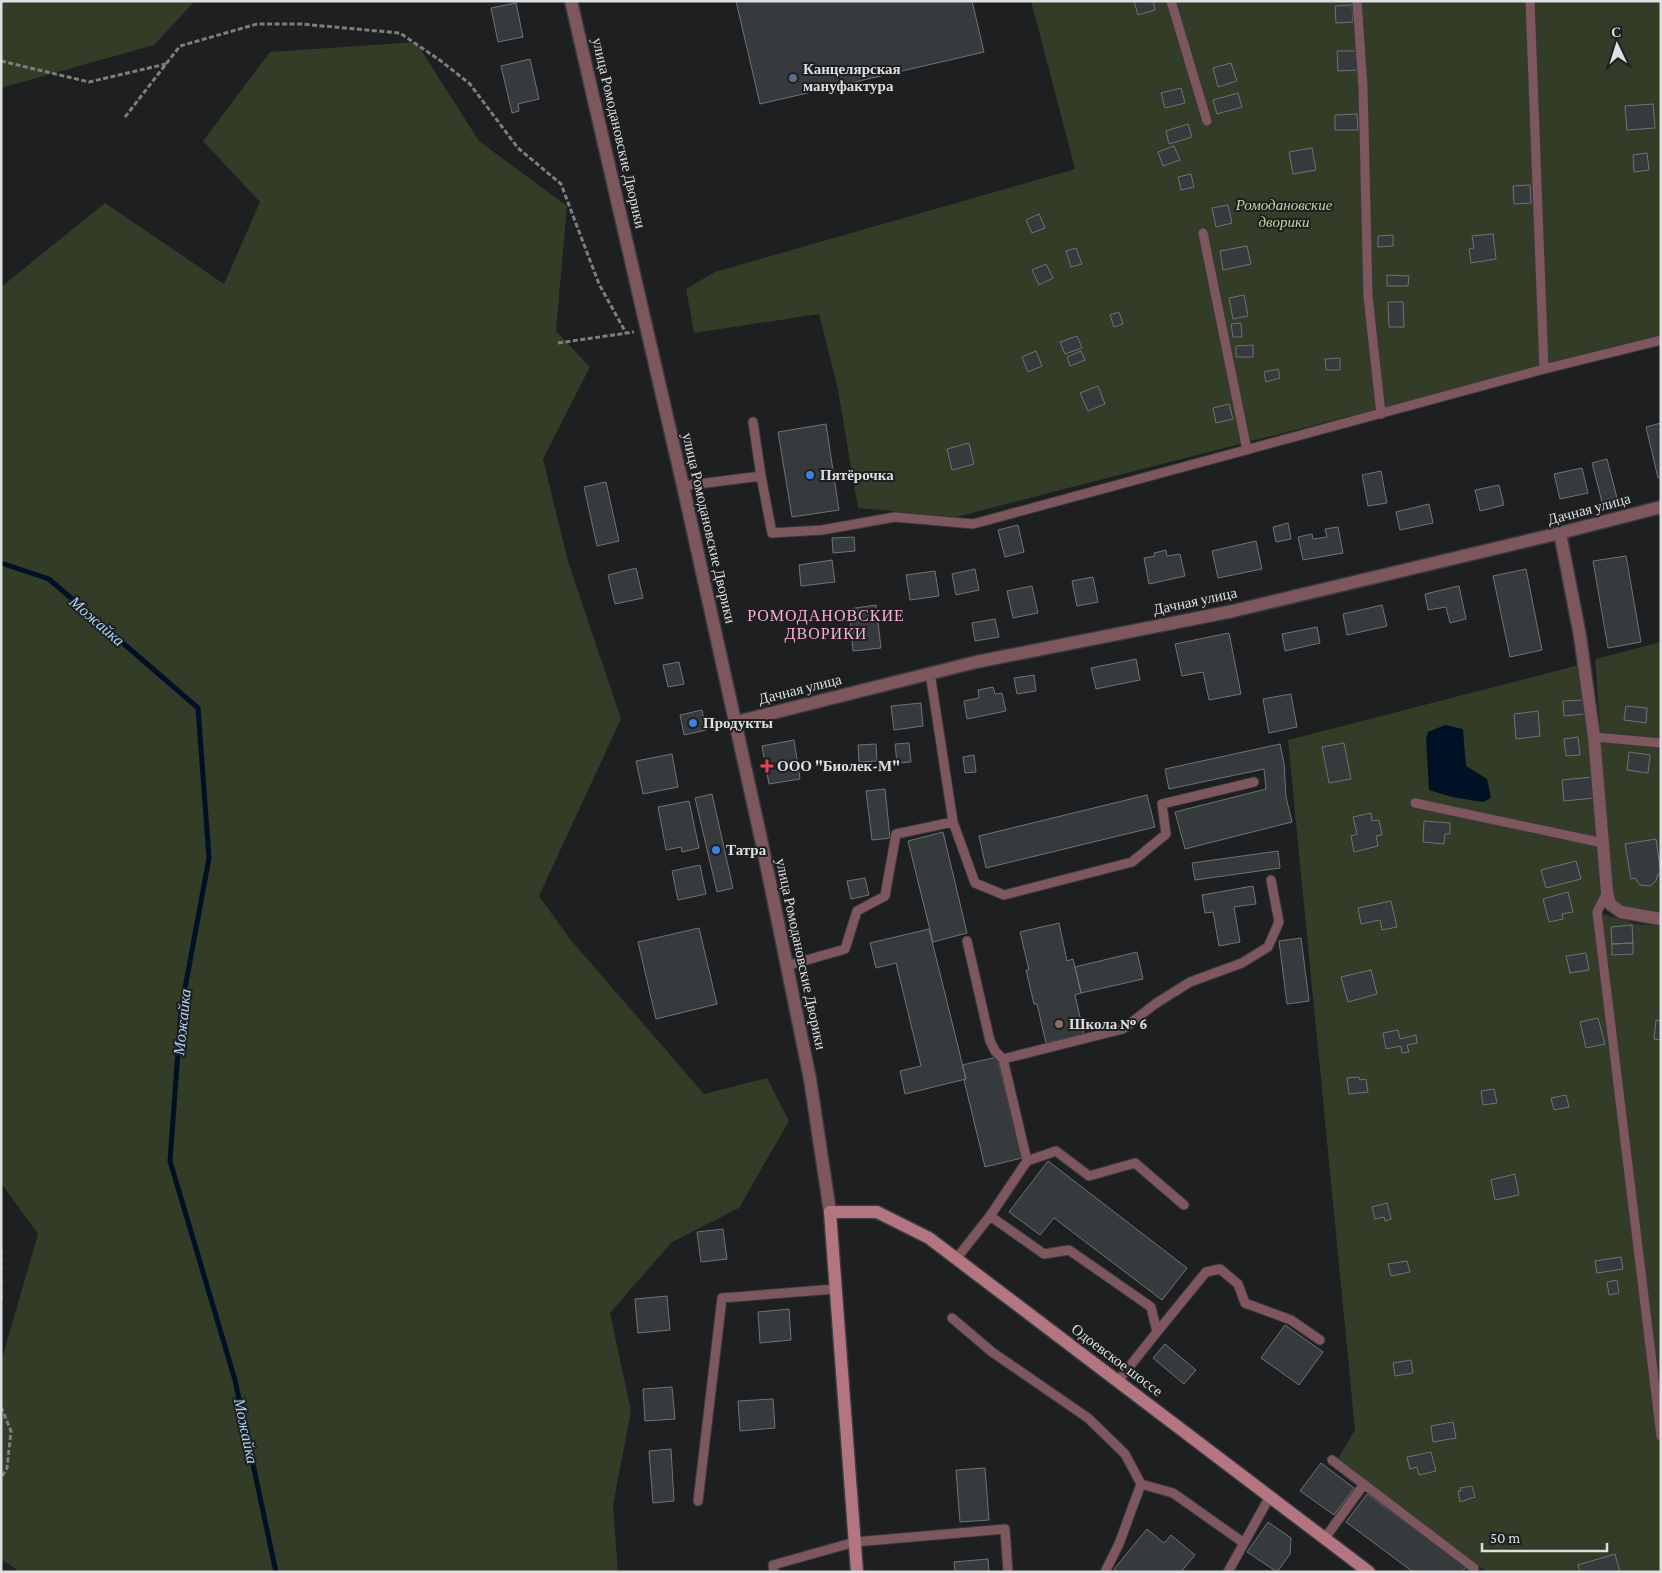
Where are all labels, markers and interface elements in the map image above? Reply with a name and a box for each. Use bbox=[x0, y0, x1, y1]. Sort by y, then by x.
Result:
north arrow bbox=[1592, 20, 1642, 70]
text: С bbox=[1610, 24, 1622, 40]
street label: улица Ромодановские Дворики bbox=[589, 36, 649, 230]
place label: Канцелярская мануфактура bbox=[803, 61, 901, 94]
marker: Канцелярская мануфактура bbox=[787, 72, 799, 84]
park label: Ромодановские дворики bbox=[1235, 197, 1333, 230]
street label: улица Ромодановские Дворики bbox=[679, 431, 739, 625]
place label: Пятёрочка bbox=[820, 467, 894, 483]
marker: Пятёрочка bbox=[804, 469, 816, 481]
street label: Дачная улица bbox=[1546, 490, 1633, 528]
street label: Дачная улица bbox=[1152, 584, 1239, 618]
water label: Можайка bbox=[66, 592, 128, 649]
district label: РОМОДАНОВСКИЕ ДВОРИКИ bbox=[747, 607, 905, 643]
street label: Дачная улица bbox=[757, 671, 844, 707]
place label: Продукты bbox=[703, 715, 773, 731]
marker: Продукты bbox=[687, 717, 699, 729]
place label: ООО "Биолек-М" bbox=[777, 758, 900, 774]
marker: ООО "Биолек-М" bbox=[761, 760, 773, 772]
place label: Татра bbox=[726, 842, 767, 858]
marker: Татра bbox=[710, 844, 722, 856]
street label: улица Ромодановские Дворики bbox=[773, 857, 829, 1051]
water label: Можайка bbox=[170, 988, 194, 1057]
place label: Школа № 6 bbox=[1069, 1016, 1147, 1032]
marker: Школа № 6 bbox=[1053, 1018, 1065, 1030]
street label: Одоевское шоссе bbox=[1068, 1321, 1166, 1400]
water label: Можайка bbox=[231, 1396, 261, 1465]
scale bar bbox=[1482, 1520, 1607, 1552]
text: 50 m bbox=[1490, 1530, 1520, 1546]

